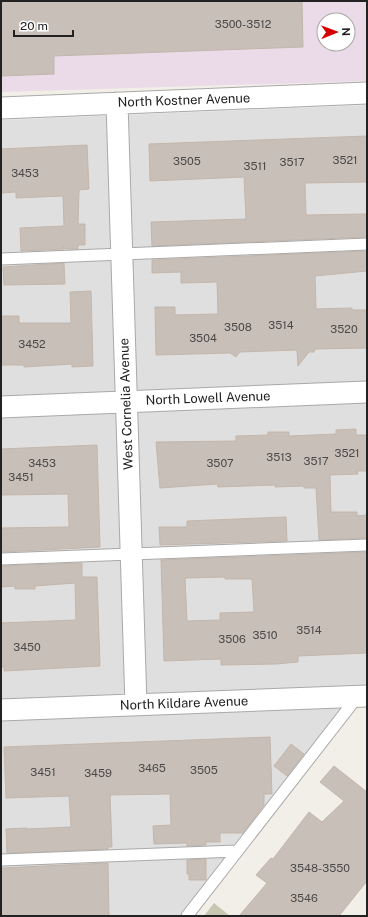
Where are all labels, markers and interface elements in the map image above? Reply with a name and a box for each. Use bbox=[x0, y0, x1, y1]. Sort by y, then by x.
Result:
scale bar bbox=[14, 12, 73, 38]
north arrow bbox=[316, 12, 356, 52]
house number: 3500-3512 bbox=[215, 18, 272, 30]
text: 20 m bbox=[20, 19, 48, 33]
text: N bbox=[340, 27, 352, 36]
street label: North Kostner Avenue bbox=[117, 90, 251, 110]
house number: 3521 bbox=[332, 154, 358, 166]
house number: 3505 bbox=[173, 155, 201, 167]
house number: 3517 bbox=[279, 156, 305, 168]
house number: 3511 bbox=[244, 160, 266, 172]
house number: 3453 bbox=[11, 167, 39, 179]
house number: 3514 bbox=[268, 319, 294, 331]
house number: 3508 bbox=[224, 321, 252, 333]
house number: 3520 bbox=[330, 323, 358, 335]
house number: 3504 bbox=[189, 332, 217, 344]
house number: 3452 bbox=[18, 338, 46, 350]
street label: West Cornelia Avenue bbox=[116, 338, 136, 470]
street label: North Lowell Avenue bbox=[145, 388, 271, 408]
house number: 3521 bbox=[334, 447, 360, 459]
house number: 3513 bbox=[266, 451, 292, 463]
house number: 3517 bbox=[303, 455, 329, 467]
house number: 3453 bbox=[28, 457, 56, 469]
house number: 3507 bbox=[206, 457, 234, 469]
house number: 3451 bbox=[8, 471, 34, 483]
house number: 3514 bbox=[296, 624, 322, 636]
house number: 3510 bbox=[252, 629, 278, 641]
house number: 3506 bbox=[218, 633, 246, 645]
house number: 3450 bbox=[13, 641, 41, 653]
street label: North Kildare Avenue bbox=[120, 693, 248, 713]
house number: 3465 bbox=[138, 762, 166, 774]
house number: 3505 bbox=[190, 764, 218, 776]
house number: 3451 bbox=[30, 766, 56, 778]
house number: 3459 bbox=[84, 767, 112, 779]
house number: 3548-3550 bbox=[290, 862, 350, 874]
house number: 3546 bbox=[290, 892, 318, 904]

